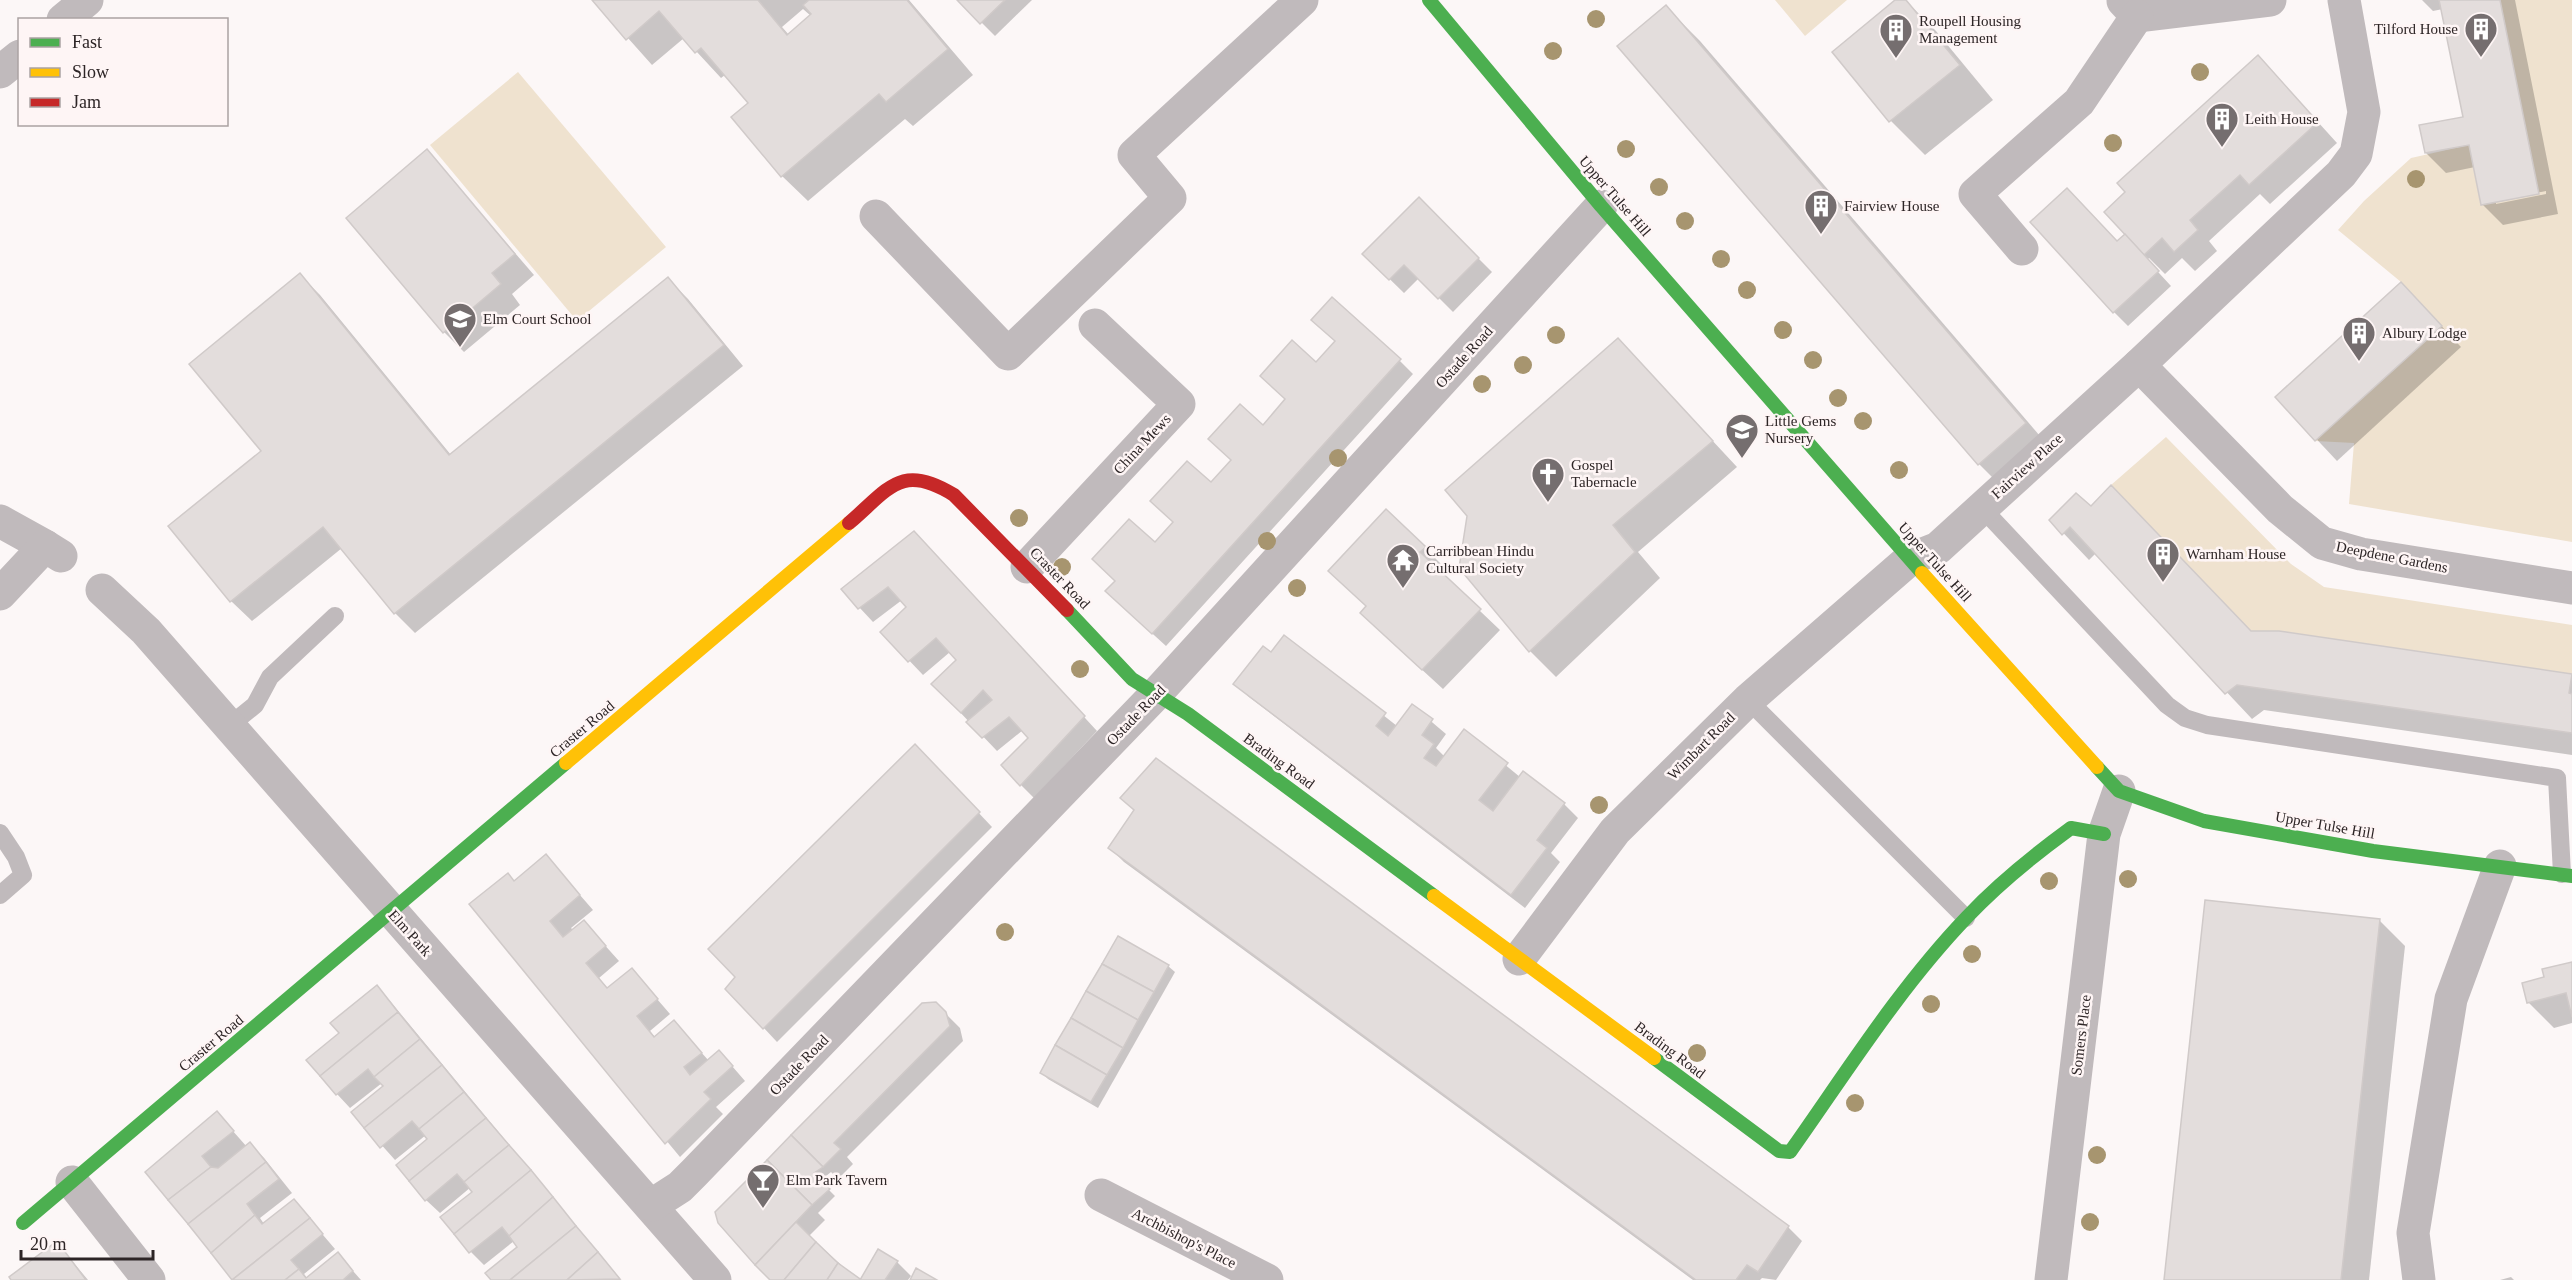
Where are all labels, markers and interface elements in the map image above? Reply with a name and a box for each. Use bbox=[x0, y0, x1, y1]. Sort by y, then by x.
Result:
building icon: Tilford House bbox=[2463, 11, 2499, 58]
building icon: Roupell Housing Management bbox=[1878, 12, 1914, 59]
place label: Roupell Housing Management bbox=[1919, 13, 2022, 46]
legend bbox=[18, 18, 228, 126]
place label: Tilford House bbox=[2374, 21, 2458, 37]
text: Fast bbox=[72, 32, 102, 52]
text: Slow bbox=[72, 62, 109, 82]
text: Jam bbox=[72, 92, 101, 112]
building icon: Leith House bbox=[2204, 101, 2240, 148]
place label: Leith House bbox=[2245, 111, 2319, 127]
street label: Upper Tulse Hill bbox=[1576, 153, 1654, 239]
building icon: Fairview House bbox=[1803, 188, 1839, 235]
place label: Fairview House bbox=[1844, 198, 1940, 214]
school or university icon: Elm Court School bbox=[442, 301, 478, 348]
place label: Elm Court School bbox=[483, 311, 591, 327]
building icon: Albury Lodge bbox=[2341, 315, 2377, 362]
street label: Ostade Road bbox=[1432, 323, 1496, 391]
place label: Albury Lodge bbox=[2382, 325, 2467, 341]
street label: China Mews bbox=[1110, 411, 1174, 477]
school or university icon: Little Gems Nursery bbox=[1724, 412, 1760, 459]
place label: Little Gems Nursery bbox=[1765, 413, 1836, 446]
street label: Fairview Place bbox=[1988, 430, 2066, 502]
church icon: Gospel Tabernacle bbox=[1530, 456, 1566, 503]
place label: Gospel Tabernacle bbox=[1571, 457, 1637, 490]
street label: Upper Tulse Hill bbox=[1895, 519, 1975, 605]
building icon: Warnham House bbox=[2145, 536, 2181, 583]
street label: Deepdene Gardens bbox=[2335, 538, 2449, 576]
temple icon: Carribbean Hindu Cultural Society bbox=[1385, 542, 1421, 589]
place label: Carribbean Hindu Cultural Society bbox=[1426, 543, 1534, 576]
street label: Craster Road bbox=[1027, 544, 1093, 612]
place label: Warnham House bbox=[2186, 546, 2286, 562]
street label: Ostade Road bbox=[1103, 681, 1169, 748]
street label: Craster Road bbox=[547, 697, 618, 760]
street label: Wimbart Road bbox=[1664, 709, 1738, 783]
street label: Brading Road bbox=[1240, 730, 1318, 792]
street label: Upper Tulse Hill bbox=[2274, 808, 2376, 842]
street label: Elm Park bbox=[385, 907, 435, 960]
street label: Somers Place bbox=[2068, 993, 2094, 1076]
street label: Craster Road bbox=[176, 1011, 247, 1074]
street label: Brading Road bbox=[1632, 1018, 1709, 1082]
street label: Ostade Road bbox=[766, 1031, 832, 1098]
bar icon: Elm Park Tavern bbox=[745, 1162, 781, 1209]
place label: Elm Park Tavern bbox=[786, 1172, 888, 1188]
street label: Archbishop's Place bbox=[1129, 1205, 1239, 1271]
scale bar bbox=[21, 1223, 153, 1261]
text: 20 m bbox=[30, 1234, 67, 1254]

